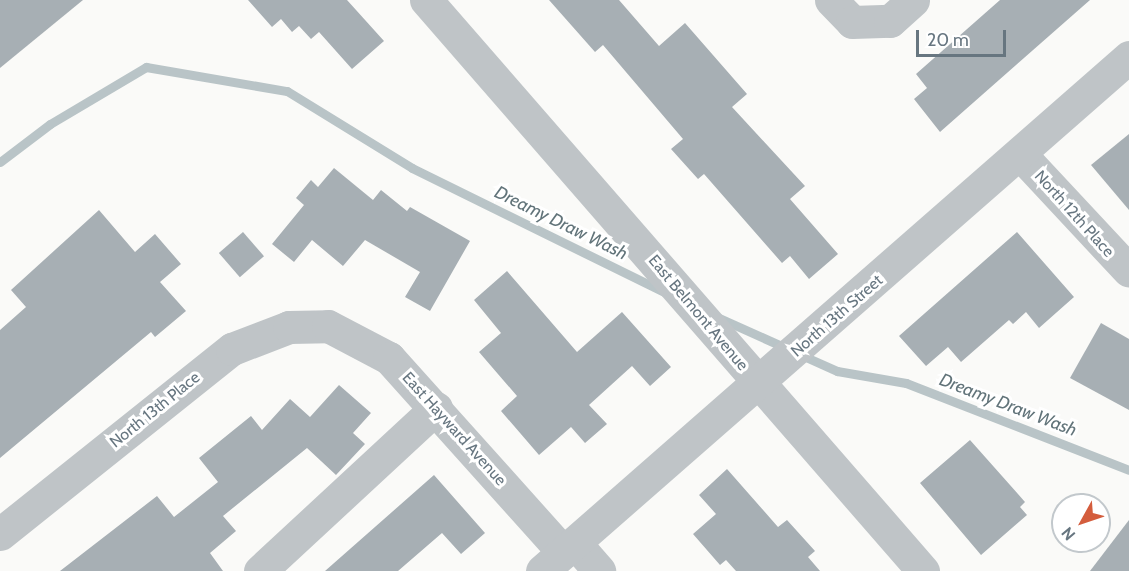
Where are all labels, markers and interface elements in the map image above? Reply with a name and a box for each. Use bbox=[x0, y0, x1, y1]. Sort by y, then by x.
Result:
scale bar bbox=[919, 18, 1009, 56]
text: 20 m bbox=[927, 29, 969, 51]
street label: North 12th Place bbox=[1030, 167, 1118, 261]
water label: Dreamy Draw Wash bbox=[491, 181, 631, 265]
street label: East Belmont Avenue bbox=[644, 251, 752, 375]
street label: North 13th Street bbox=[787, 271, 887, 361]
street label: North 13th Place bbox=[106, 368, 204, 452]
street label: East Hayward Avenue bbox=[398, 368, 510, 490]
water label: Dreamy Draw Wash bbox=[936, 369, 1080, 441]
north arrow bbox=[1051, 493, 1111, 553]
text: N bbox=[1057, 523, 1079, 544]

